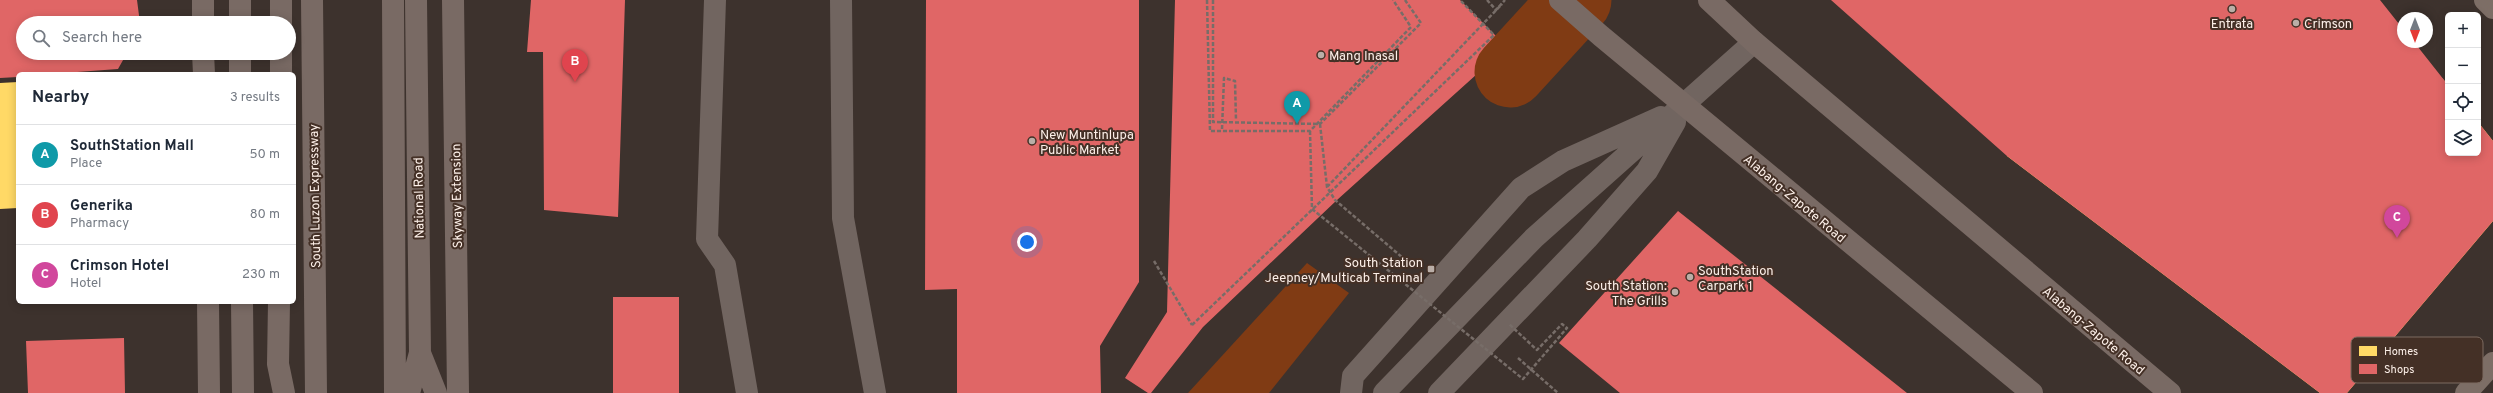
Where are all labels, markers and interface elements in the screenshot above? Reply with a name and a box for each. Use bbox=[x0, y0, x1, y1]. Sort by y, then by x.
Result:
marker: Entrata bbox=[2227, 4, 2237, 14]
north arrow bbox=[2397, 12, 2433, 48]
map controls bbox=[2445, 12, 2481, 156]
button: + bbox=[2445, 12, 2481, 48]
search box bbox=[16, 16, 296, 60]
place label: Entrata bbox=[2211, 17, 2253, 33]
place label: Crimson bbox=[2304, 17, 2352, 33]
marker: Crimson bbox=[2291, 18, 2301, 28]
icon: search bbox=[30, 27, 52, 49]
text: Search here bbox=[62, 29, 142, 48]
button: − bbox=[2445, 48, 2481, 84]
pin: B bbox=[562, 49, 588, 82]
place label: Mang Inasal bbox=[1329, 49, 1398, 65]
marker: Mang Inasal bbox=[1316, 50, 1326, 60]
button: locate bbox=[2445, 84, 2481, 120]
text: Nearby bbox=[32, 87, 89, 109]
text: 3 results bbox=[230, 90, 280, 106]
pin: A bbox=[1284, 91, 1310, 124]
button: layers bbox=[2445, 120, 2481, 156]
street label: South Luzon Expressway bbox=[307, 124, 325, 268]
place label: New Muntinlupa Public Market bbox=[1040, 128, 1134, 159]
marker: New Muntinlupa Public Market bbox=[1027, 136, 1037, 146]
text: SouthStation Mall bbox=[70, 137, 194, 156]
street label: Skyway Extension bbox=[449, 143, 467, 248]
text: A bbox=[40, 147, 50, 163]
text: 50 m bbox=[250, 147, 280, 163]
street label: Alabang-Zapote Road bbox=[1739, 152, 1848, 247]
text: Place bbox=[70, 156, 102, 172]
street label: National Road bbox=[411, 157, 429, 239]
text: Generika bbox=[70, 197, 133, 216]
pin: C bbox=[2384, 205, 2410, 238]
text: B bbox=[41, 207, 49, 223]
text: 80 m bbox=[250, 207, 280, 223]
text: Pharmacy bbox=[70, 216, 129, 232]
your location bbox=[1017, 232, 1037, 252]
place label: South Station Jeepney/Multicab Terminal bbox=[1265, 256, 1423, 287]
text: Crimson Hotel bbox=[70, 257, 169, 276]
marker: South Station Jeepney/Multicab Terminal bbox=[1426, 264, 1436, 274]
place label: SouthStation Carpark 1 bbox=[1698, 264, 1774, 295]
text: C bbox=[41, 267, 49, 283]
text: 230 m bbox=[242, 267, 280, 283]
marker: SouthStation Carpark 1 bbox=[1685, 272, 1695, 282]
text: Hotel bbox=[70, 276, 101, 292]
place label: South Station: The Grills bbox=[1585, 279, 1667, 310]
street label: Alabang-Zapote Road bbox=[2038, 284, 2147, 379]
marker: South Station: The Grills bbox=[1670, 287, 1680, 297]
legend bbox=[2351, 337, 2483, 383]
text: Homes bbox=[2384, 345, 2418, 359]
text: Shops bbox=[2384, 363, 2414, 377]

